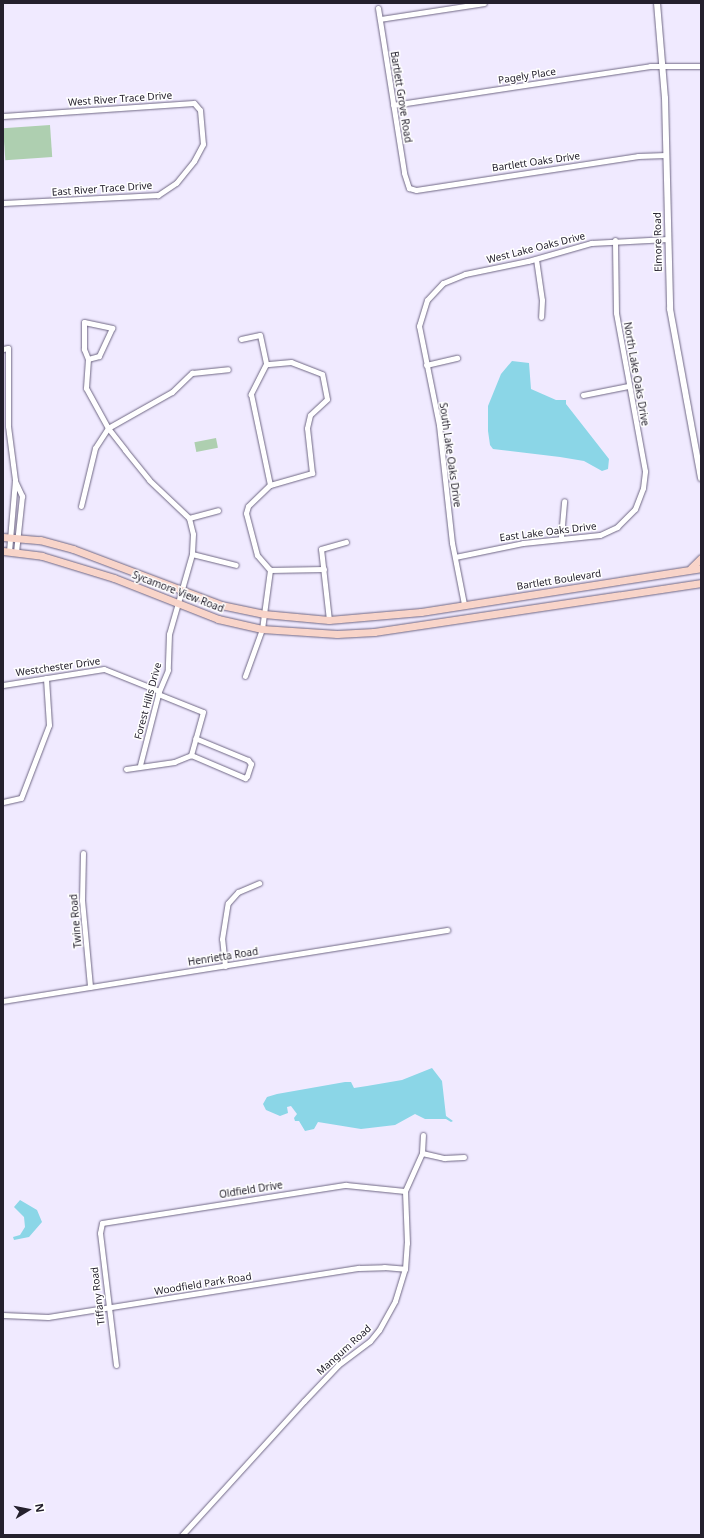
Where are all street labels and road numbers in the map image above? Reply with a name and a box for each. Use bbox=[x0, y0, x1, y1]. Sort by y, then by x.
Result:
street label: Bartlett Grove Road bbox=[388, 50, 414, 144]
street label: Pagely Place bbox=[497, 66, 557, 86]
street label: West River Trace Drive bbox=[68, 89, 172, 109]
street label: Bartlett Oaks Drive bbox=[491, 150, 581, 174]
street label: East River Trace Drive bbox=[51, 179, 153, 199]
street label: Elmore Road bbox=[651, 212, 665, 272]
street label: West Lake Oaks Drive bbox=[486, 230, 586, 266]
street label: North Lake Oaks Drive bbox=[621, 321, 651, 427]
street label: South Lake Oaks Drive bbox=[437, 402, 463, 508]
street label: East Lake Oaks Drive bbox=[499, 520, 597, 544]
street label: Bartlett Boulevard bbox=[516, 567, 602, 593]
street label: Sycamore View Road bbox=[131, 569, 225, 615]
street label: Westchester Drive bbox=[15, 655, 101, 679]
street label: Forest Hills Drive bbox=[132, 661, 164, 741]
street label: Twine Road bbox=[68, 893, 84, 949]
street label: Henrietta Road bbox=[187, 946, 259, 968]
street label: Oldfield Drive bbox=[218, 1179, 284, 1201]
street label: Tiffany Road bbox=[88, 1266, 108, 1326]
street label: Woodfield Park Road bbox=[154, 1270, 252, 1298]
street label: Mangum Road bbox=[314, 1322, 374, 1378]

